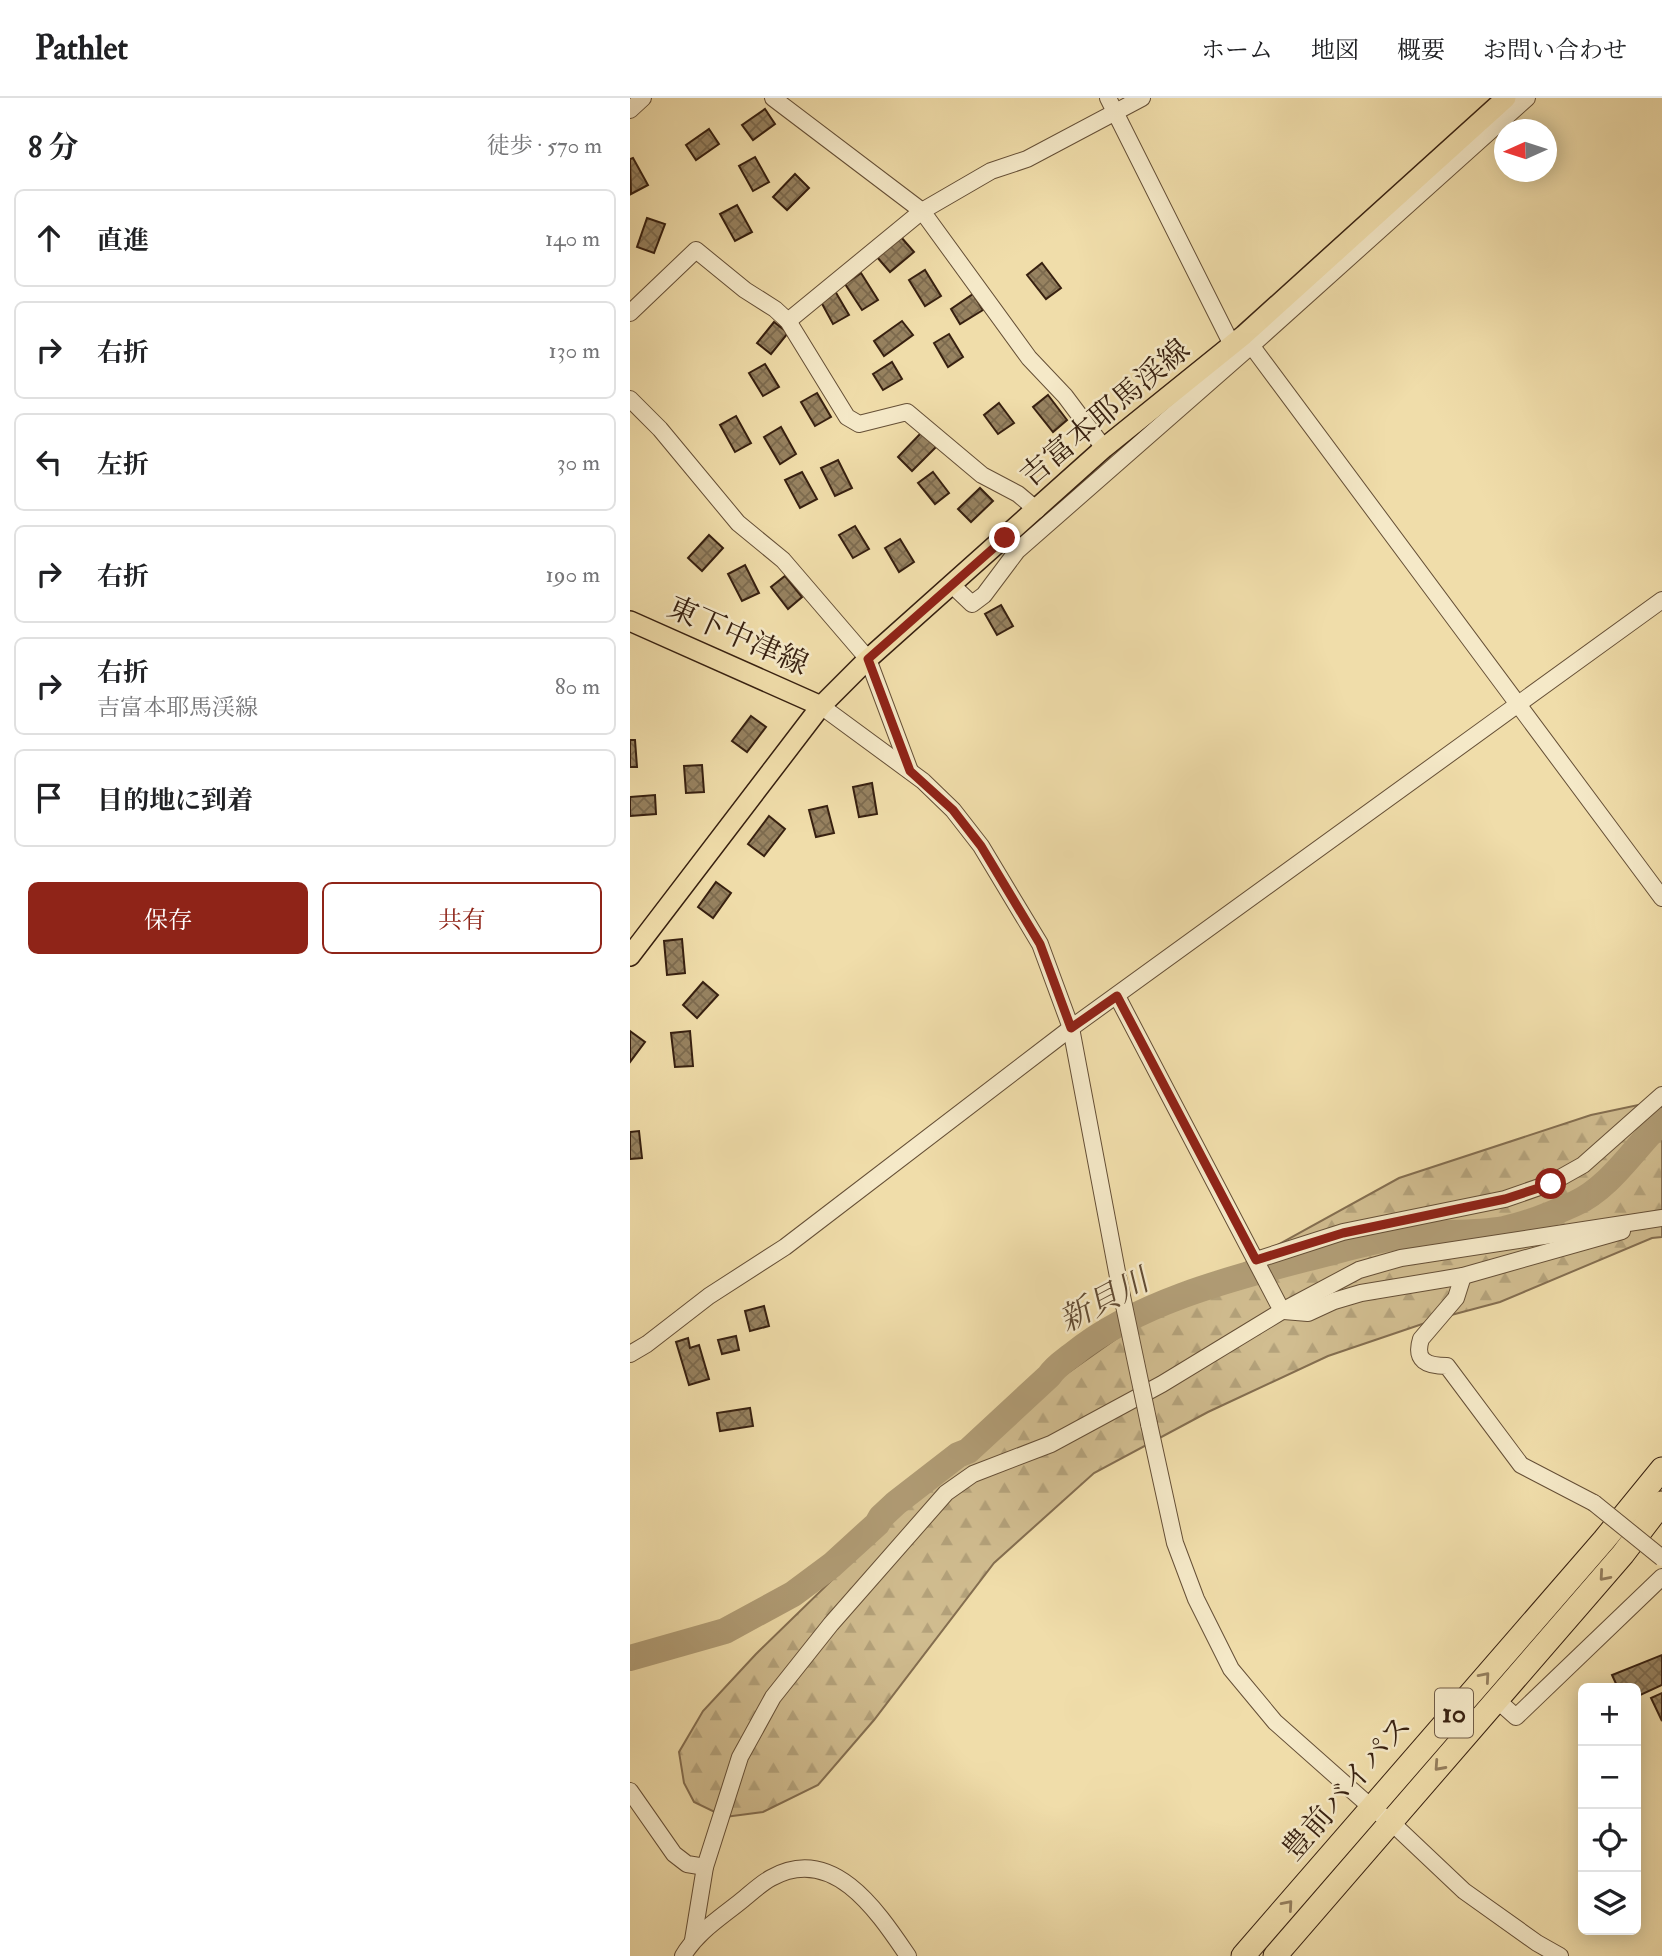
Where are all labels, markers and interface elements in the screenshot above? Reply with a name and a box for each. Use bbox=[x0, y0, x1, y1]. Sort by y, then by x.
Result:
text: Pathlet bbox=[35, 28, 128, 69]
text: ホーム bbox=[1201, 35, 1273, 66]
text: 地図 bbox=[1311, 35, 1359, 66]
text: 概要 bbox=[1397, 35, 1445, 66]
text: お問い合わせ bbox=[1483, 35, 1627, 66]
north arrow bbox=[1494, 119, 1557, 182]
text: 8 分 bbox=[28, 129, 78, 166]
text: 徒歩 · 570 m bbox=[487, 131, 602, 160]
icon: ahead bbox=[30, 219, 68, 257]
text: 140 m bbox=[545, 224, 600, 253]
text: 直進 bbox=[97, 225, 149, 257]
icon: right bbox=[30, 331, 68, 369]
street label: 吉富本耶馬渓線 bbox=[1013, 331, 1197, 495]
text: 130 m bbox=[548, 336, 600, 365]
text: 右折 bbox=[97, 337, 149, 369]
icon: left bbox=[30, 443, 68, 481]
text: 30 m bbox=[557, 448, 600, 477]
text: 左折 bbox=[97, 449, 149, 481]
route end bbox=[989, 522, 1020, 553]
icon: right bbox=[30, 555, 68, 593]
text: 190 m bbox=[546, 560, 600, 589]
text: 右折 bbox=[97, 561, 149, 593]
street label: 東下中津線 bbox=[662, 589, 814, 683]
text: 右折 bbox=[97, 657, 149, 689]
icon: right bbox=[30, 667, 68, 705]
text: 80 m bbox=[555, 672, 600, 701]
text: 吉富本耶馬渓線 bbox=[97, 693, 258, 722]
icon: arrive bbox=[30, 779, 68, 817]
text: 目的地に到着 bbox=[97, 785, 253, 817]
button: 保存 bbox=[28, 882, 308, 954]
button: 共有 bbox=[322, 882, 602, 954]
route start bbox=[1535, 1168, 1566, 1199]
water label: 新貝川 bbox=[1052, 1259, 1158, 1341]
one-way arrow bbox=[1600, 1568, 1612, 1581]
one-way arrow bbox=[1477, 1672, 1489, 1685]
map controls bbox=[1578, 1683, 1641, 1935]
button: + bbox=[1578, 1683, 1641, 1746]
road number: 10 bbox=[1435, 1688, 1473, 1738]
street label: 豊前バイパス bbox=[1274, 1708, 1420, 1868]
button: − bbox=[1578, 1746, 1641, 1809]
one-way arrow bbox=[1435, 1758, 1447, 1771]
button: locate bbox=[1578, 1809, 1641, 1872]
button: layers bbox=[1578, 1872, 1641, 1935]
one-way arrow bbox=[1280, 1900, 1292, 1913]

